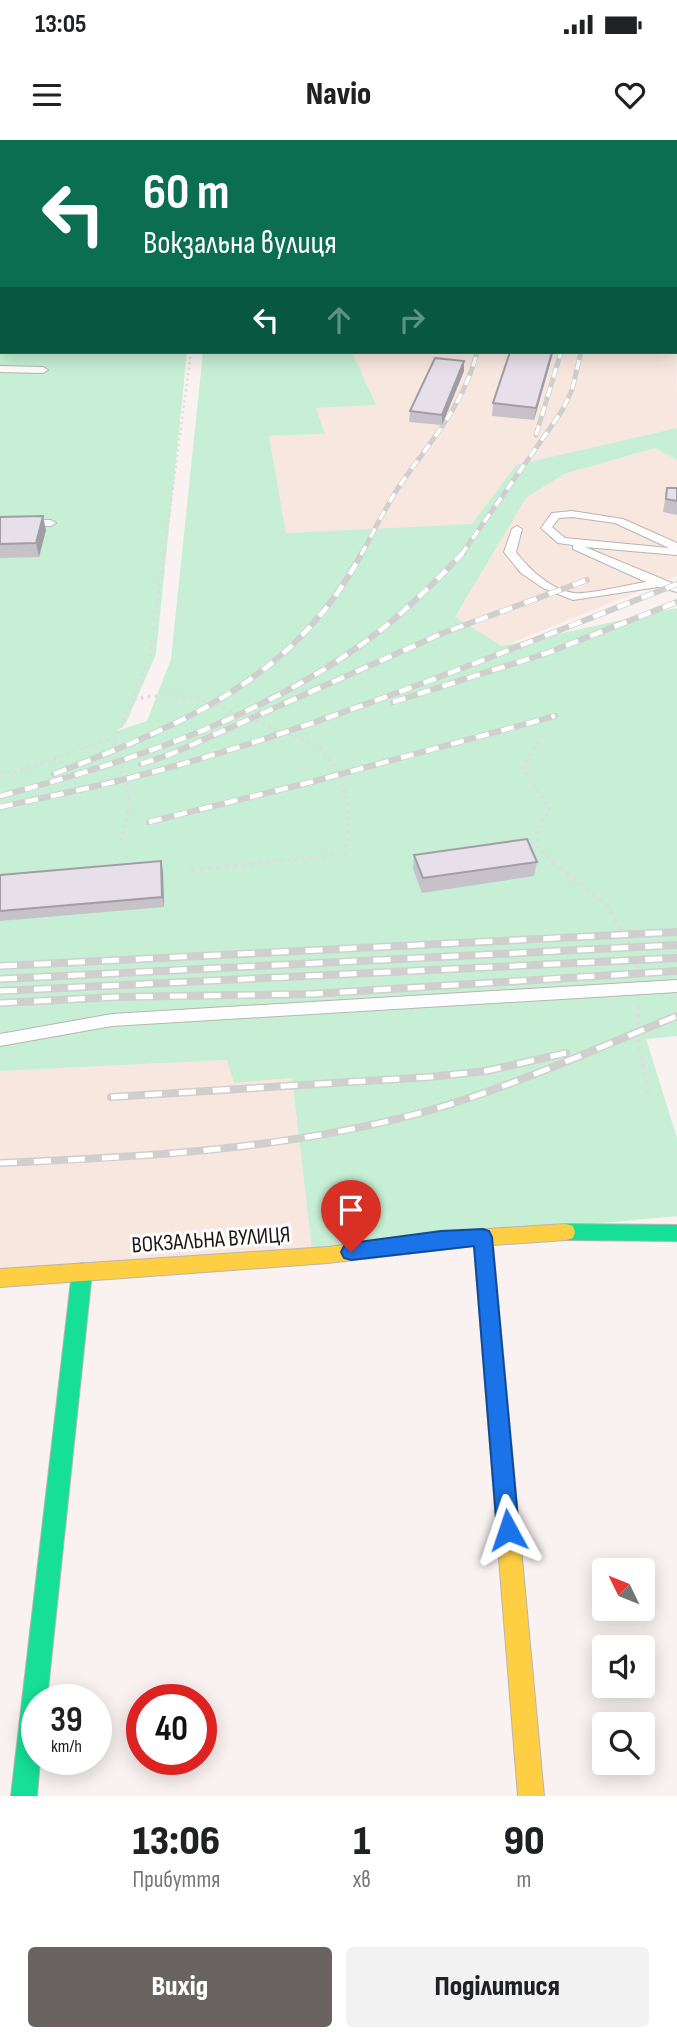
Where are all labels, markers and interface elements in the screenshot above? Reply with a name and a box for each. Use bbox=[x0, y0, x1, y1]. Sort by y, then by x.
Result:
text: 13:05 bbox=[35, 9, 86, 40]
text: Navio bbox=[306, 75, 371, 114]
icon: menu bbox=[28, 76, 66, 114]
icon: heart bbox=[611, 76, 649, 114]
text: 60 m bbox=[143, 164, 230, 223]
icon: left bbox=[28, 168, 119, 259]
text: Вокзальна вулиця bbox=[143, 224, 337, 263]
icon: left bbox=[247, 301, 285, 339]
icon: ahead bbox=[320, 301, 358, 339]
icon: right bbox=[393, 301, 431, 339]
pin bbox=[321, 1180, 381, 1252]
icon: arrive bbox=[332, 1191, 370, 1229]
street label: ВОКЗАЛЬНА ВУЛИЦЯ bbox=[131, 1220, 291, 1260]
position arrow bbox=[471, 1493, 545, 1567]
north arrow bbox=[592, 1558, 654, 1620]
map controls bbox=[592, 1558, 655, 1775]
button: sound bbox=[592, 1635, 655, 1698]
speed limit sign: 40 bbox=[126, 1684, 217, 1775]
text: 39 bbox=[50, 1699, 83, 1742]
button: search bbox=[592, 1712, 655, 1775]
text: km/h bbox=[51, 1736, 82, 1757]
text: 13:06 bbox=[133, 1816, 220, 1867]
text: 1 bbox=[353, 1816, 370, 1867]
text: 90 bbox=[503, 1816, 544, 1867]
text: Прибуття bbox=[133, 1866, 220, 1894]
text: хв bbox=[353, 1866, 371, 1894]
text: m bbox=[517, 1866, 531, 1894]
button: Вихід bbox=[28, 1947, 332, 2027]
button: Поділитися bbox=[346, 1947, 649, 2027]

